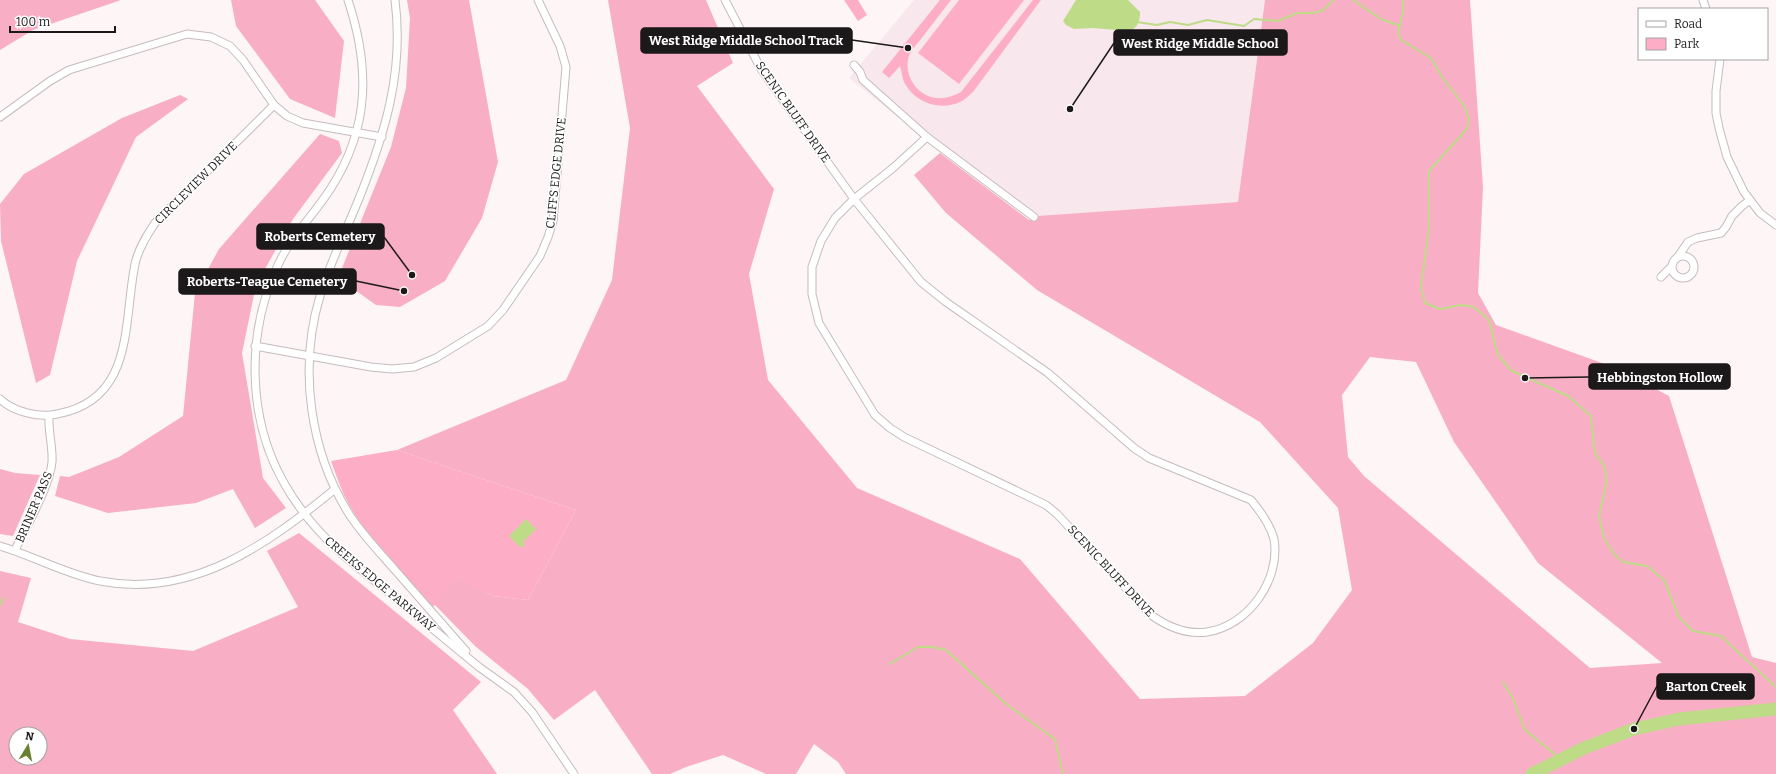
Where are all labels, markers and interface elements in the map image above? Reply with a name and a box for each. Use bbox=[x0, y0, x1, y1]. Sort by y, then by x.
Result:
scale bar bbox=[10, 8, 115, 34]
legend bbox=[1638, 8, 1768, 60]
text: 100 m bbox=[16, 15, 51, 29]
text: Road bbox=[1674, 17, 1702, 31]
callout: West Ridge Middle School Track bbox=[641, 28, 852, 53]
callout: West Ridge Middle School bbox=[1114, 30, 1287, 55]
text: West Ridge Middle School Track bbox=[649, 33, 844, 48]
text: West Ridge Middle School bbox=[1121, 36, 1279, 51]
text: Park bbox=[1674, 37, 1700, 51]
street label: SCENIC BLUFF DRIVE bbox=[753, 59, 833, 165]
street label: CLIFFS EDGE DRIVE bbox=[543, 117, 569, 229]
street label: CIRCLEVIEW DRIVE bbox=[152, 139, 240, 227]
callout: Roberts Cemetery bbox=[257, 224, 384, 249]
text: Roberts Cemetery bbox=[265, 229, 376, 244]
callout: Roberts-Teague Cemetery bbox=[179, 269, 356, 294]
text: Roberts-Teague Cemetery bbox=[187, 274, 348, 289]
callout: Hebbingston Hollow bbox=[1589, 364, 1730, 389]
text: Hebbingston Hollow bbox=[1597, 370, 1723, 385]
street label: BRINER PASS bbox=[13, 469, 55, 545]
street label: SCENIC BLUFF DRIVE bbox=[1065, 522, 1157, 620]
street label: CREEKS EDGE PARKWAY bbox=[322, 534, 438, 635]
callout: Barton Creek bbox=[1657, 674, 1754, 699]
text: Barton Creek bbox=[1666, 679, 1747, 694]
north arrow bbox=[8, 726, 48, 766]
text: N bbox=[24, 730, 35, 744]

